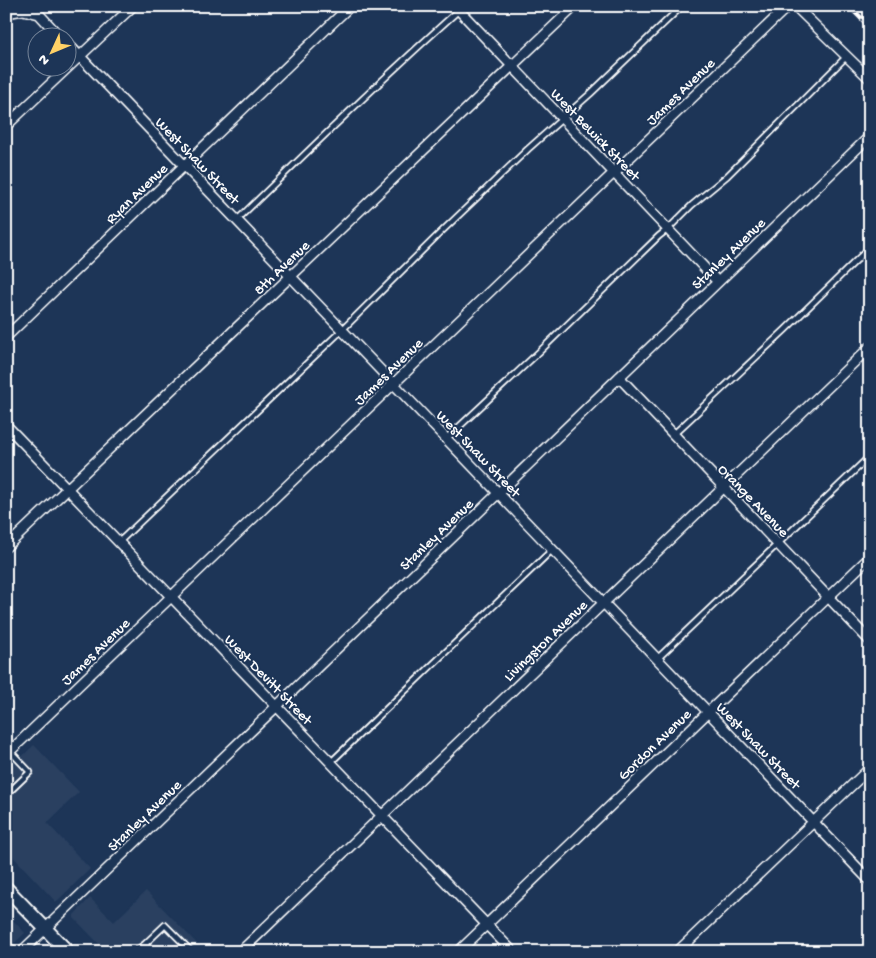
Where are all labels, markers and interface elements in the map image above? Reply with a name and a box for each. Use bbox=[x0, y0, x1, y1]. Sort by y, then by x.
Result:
north arrow bbox=[28, 28, 78, 78]
text: N bbox=[35, 50, 54, 68]
street label: James Avenue bbox=[643, 55, 720, 130]
street label: West Bewick Street bbox=[546, 86, 644, 187]
street label: West Shaw Street bbox=[150, 114, 244, 210]
street label: Ryan Avenue bbox=[103, 160, 172, 228]
street label: Stanley Avenue bbox=[689, 215, 770, 294]
street label: 8th Avenue bbox=[251, 237, 314, 300]
street label: James Avenue bbox=[351, 335, 428, 410]
street label: West Shaw Street bbox=[431, 407, 525, 503]
street label: Orange Avenue bbox=[713, 461, 792, 542]
street label: Stanley Avenue bbox=[397, 496, 478, 575]
street label: Livingston Avenue bbox=[501, 597, 592, 686]
street label: James Avenue bbox=[58, 615, 135, 690]
street label: West Devitt Street bbox=[220, 631, 317, 731]
street label: West Shaw Street bbox=[711, 699, 805, 795]
street label: Gordon Avenue bbox=[615, 706, 696, 785]
street label: Stanley Avenue bbox=[105, 777, 186, 856]

